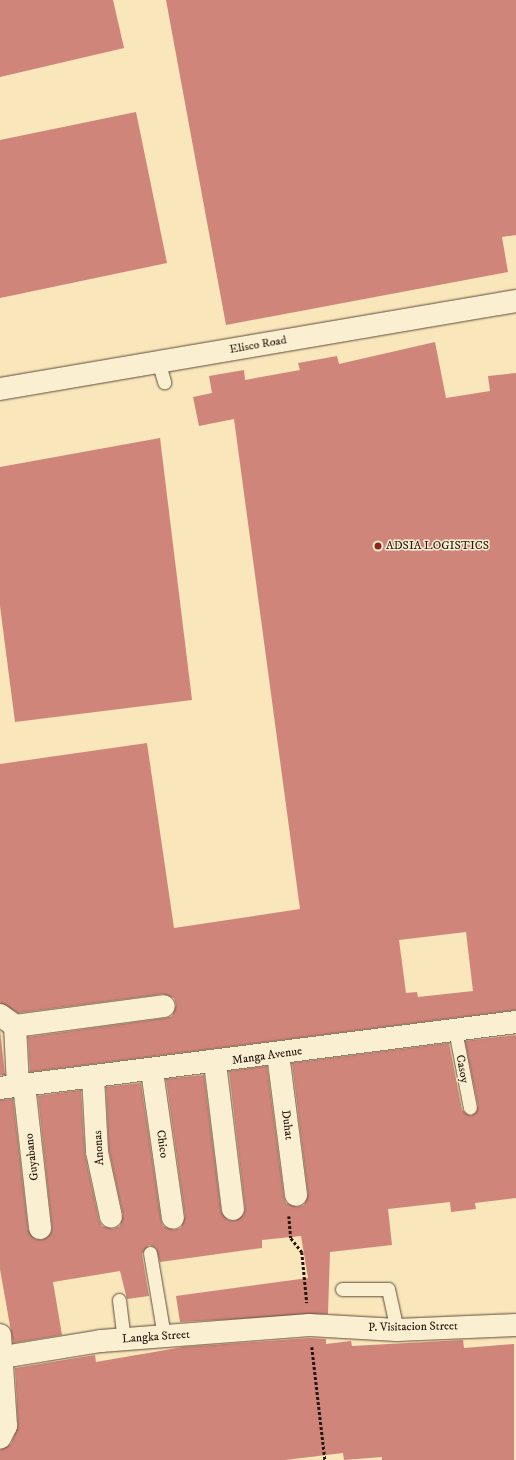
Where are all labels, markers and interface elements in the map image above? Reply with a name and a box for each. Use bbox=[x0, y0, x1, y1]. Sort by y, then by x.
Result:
street label: Elisco Road bbox=[228, 333, 288, 357]
place label: ADSIA LOGISTICS bbox=[386, 539, 489, 553]
marker: ADSIA LOGISTICS bbox=[373, 541, 383, 551]
street label: Manga Avenue bbox=[231, 1044, 303, 1068]
street label: Casoy bbox=[452, 1054, 472, 1084]
street label: Duhat bbox=[278, 1109, 296, 1141]
street label: Chico bbox=[153, 1129, 171, 1159]
street label: Anonas bbox=[91, 1130, 107, 1166]
street label: Guyabano bbox=[22, 1132, 42, 1182]
street label: P. Visitacion Street bbox=[368, 1319, 458, 1335]
street label: Langka Street bbox=[122, 1327, 190, 1347]

